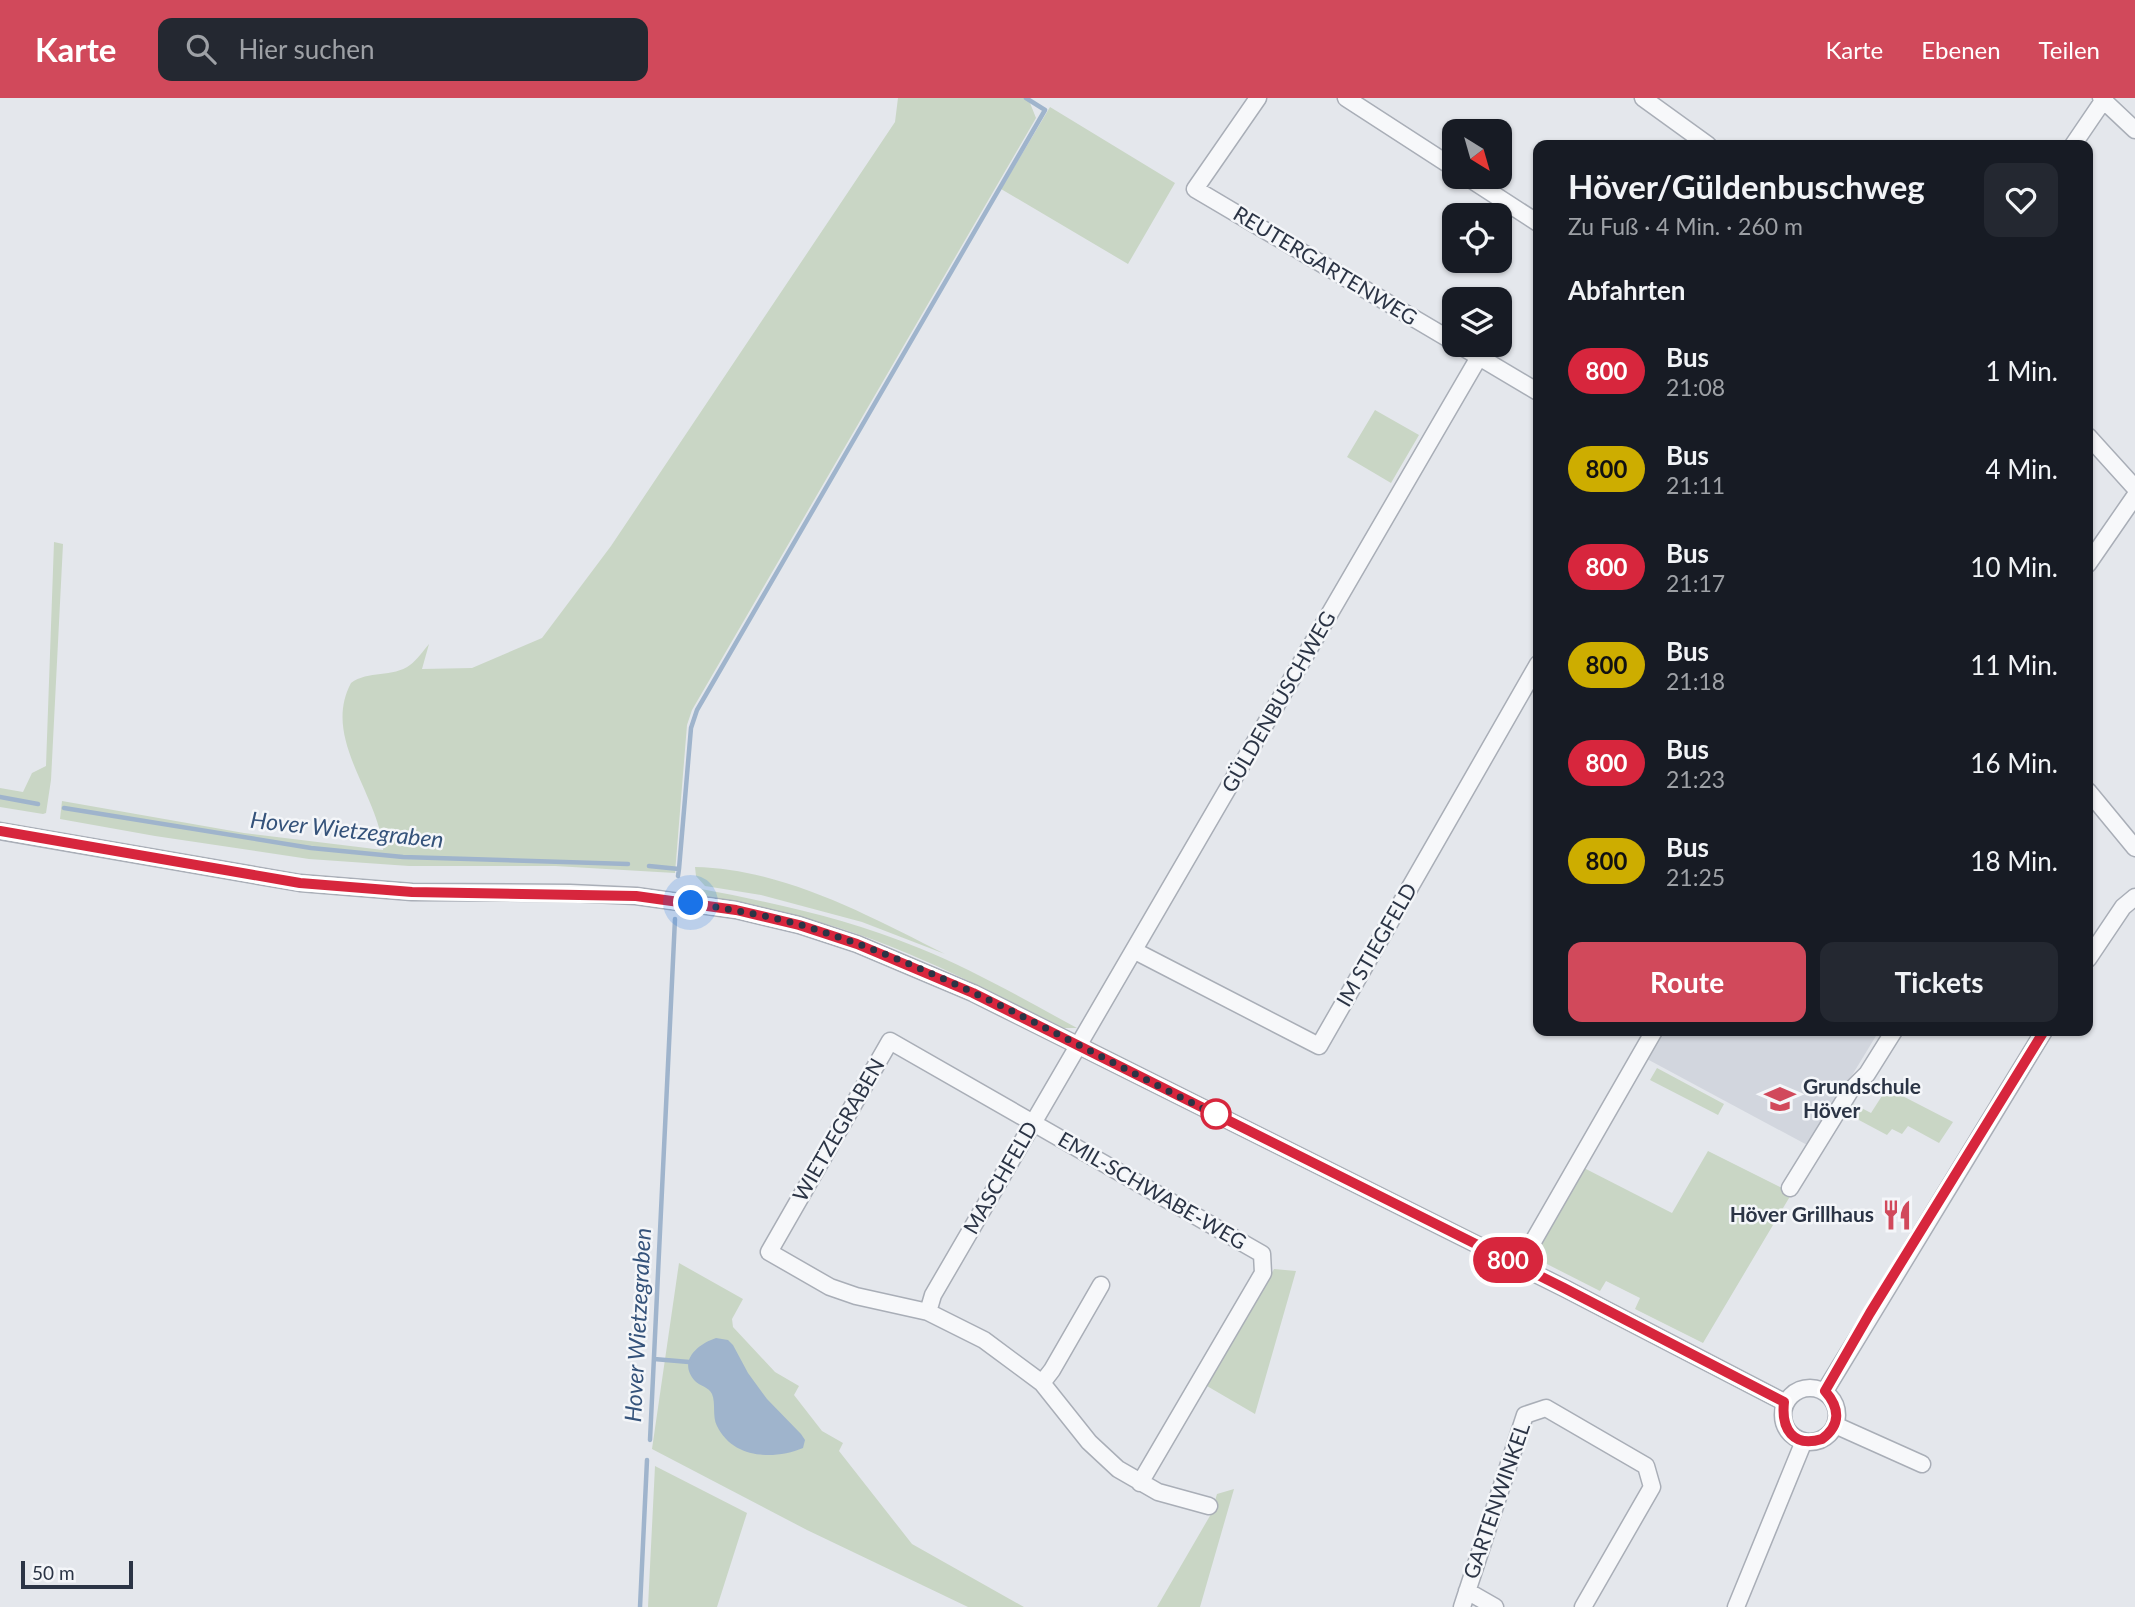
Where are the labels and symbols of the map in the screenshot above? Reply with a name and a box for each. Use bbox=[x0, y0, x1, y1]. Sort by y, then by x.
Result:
north arrow bbox=[1442, 119, 1512, 189]
street label: REUTERGARTENWEG bbox=[1229, 200, 1422, 329]
street label: GÜLDENBUSCHWEG bbox=[1216, 606, 1340, 796]
water label: Hover Wietzegraben bbox=[249, 805, 445, 853]
street label: IM STIEGFELD bbox=[1330, 878, 1421, 1010]
your location bbox=[673, 885, 708, 920]
street label: WIETZEGRABEN bbox=[787, 1053, 889, 1205]
place label: Grundschule Höver bbox=[1803, 1073, 1921, 1122]
school or university icon: Grundschule Höver bbox=[1763, 1082, 1797, 1116]
unlabelled marker bbox=[1201, 1099, 1231, 1129]
street label: MASCHFELD bbox=[957, 1116, 1042, 1238]
street label: EMIL-SCHWABE-WEG bbox=[1054, 1126, 1251, 1254]
restaurant icon: Höver Grillhaus bbox=[1880, 1198, 1914, 1232]
place label: Höver Grillhaus bbox=[1730, 1201, 1874, 1226]
water label: Hover Wietzegraben bbox=[618, 1227, 656, 1423]
line badge: 800 bbox=[1468, 1237, 1548, 1283]
street label: GARTENWINKEL bbox=[1457, 1419, 1534, 1582]
scale bar bbox=[21, 1558, 133, 1590]

